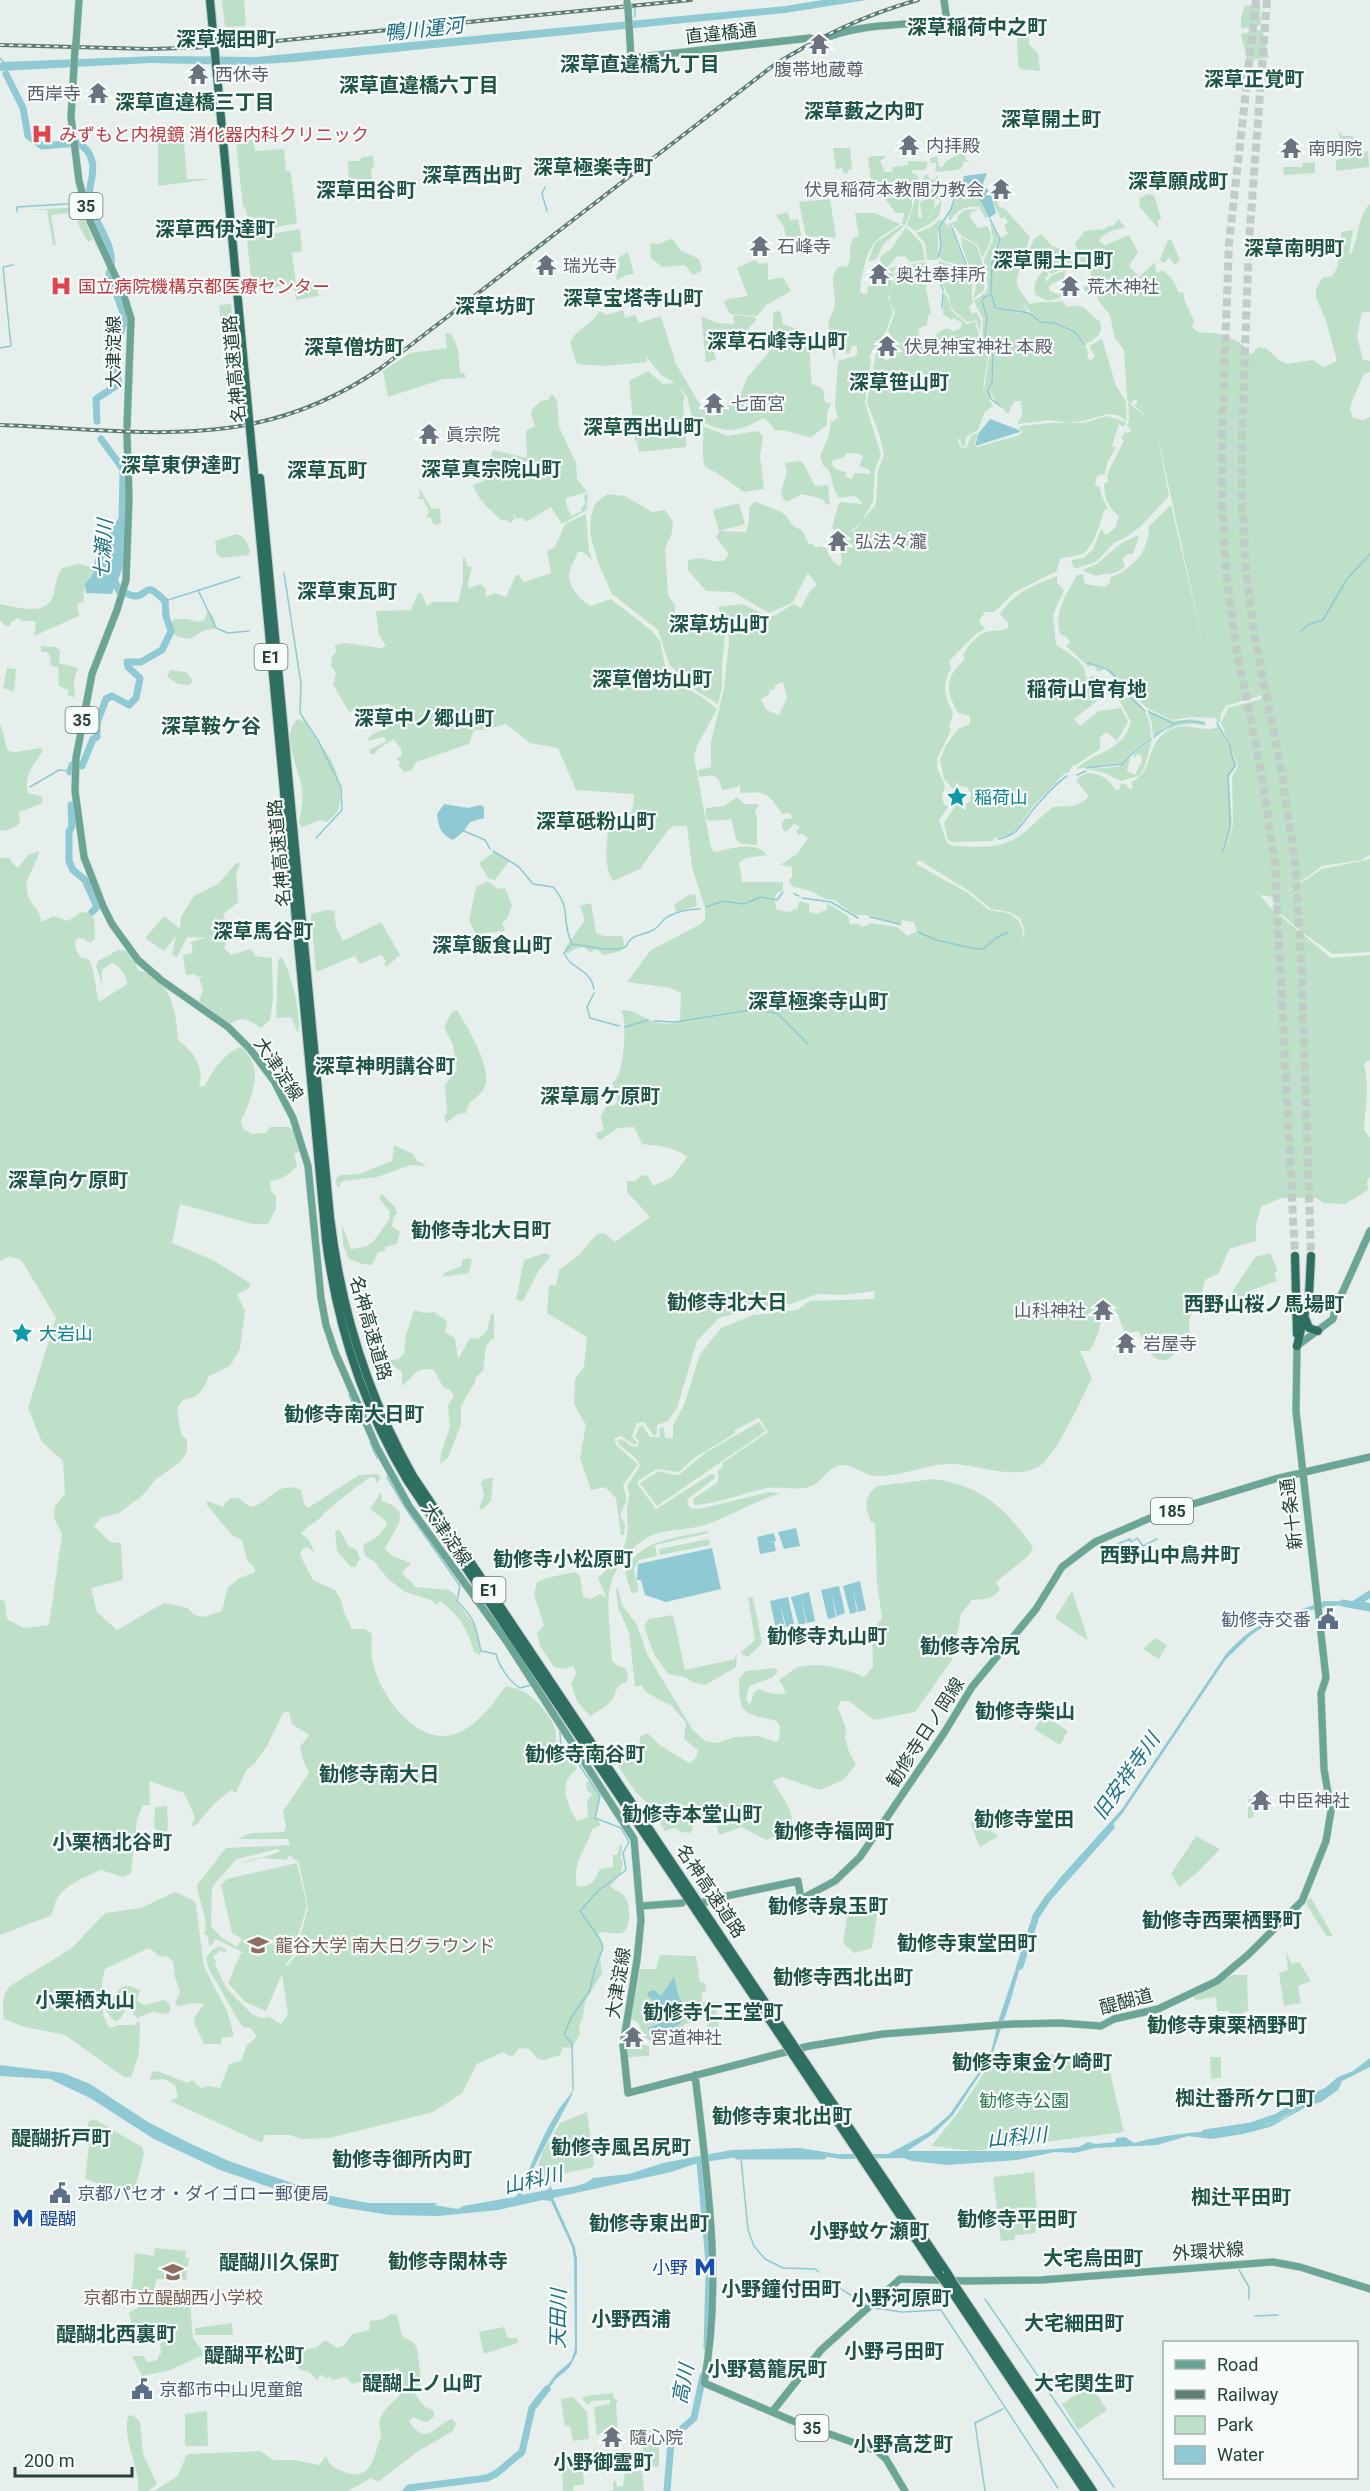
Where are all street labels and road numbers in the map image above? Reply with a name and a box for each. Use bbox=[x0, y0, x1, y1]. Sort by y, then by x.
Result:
street label: 直違橋通 bbox=[684, 19, 758, 47]
road number: 35 bbox=[70, 193, 103, 219]
street label: 名神高速道路 bbox=[219, 314, 249, 424]
street label: 大津淀線 bbox=[103, 316, 124, 388]
road number: E1 bbox=[254, 644, 288, 670]
road number: 35 bbox=[66, 707, 98, 733]
street label: 名神高速道路 bbox=[264, 798, 294, 908]
street label: 大津淀線 bbox=[250, 1033, 308, 1105]
street label: 名神高速道路 bbox=[346, 1273, 396, 1383]
street label: 新十条通 bbox=[1276, 1477, 1306, 1551]
street label: 大津淀線 bbox=[418, 1498, 476, 1570]
road number: 185 bbox=[1151, 1498, 1193, 1524]
road number: E1 bbox=[472, 1577, 506, 1603]
street label: 勧修寺日ノ岡線 bbox=[882, 1673, 968, 1791]
street label: 名神高速道路 bbox=[672, 1840, 750, 1942]
street label: 大津淀線 bbox=[602, 1946, 634, 2020]
street label: 醍醐道 bbox=[1097, 1984, 1155, 2018]
street label: 外環状線 bbox=[1171, 2238, 1245, 2264]
road number: 35 bbox=[796, 2415, 828, 2441]

